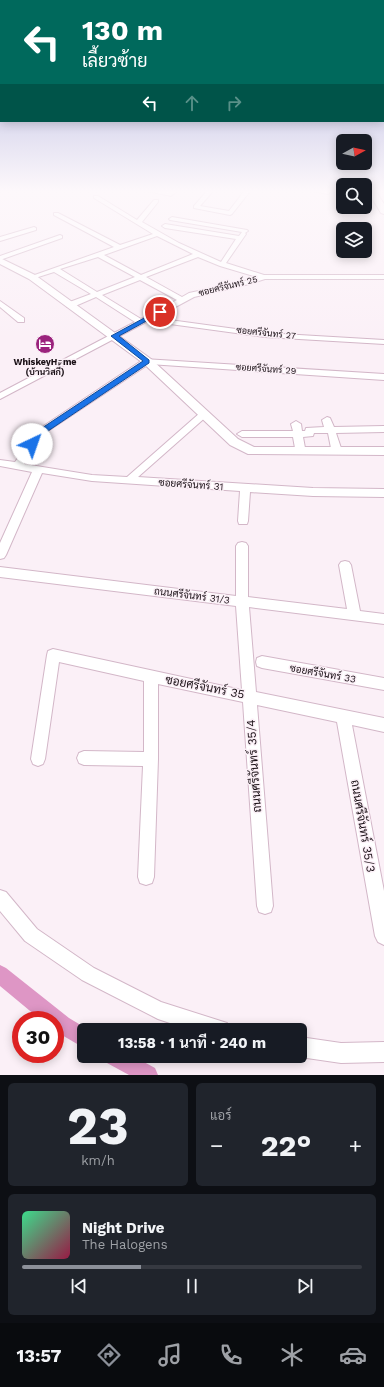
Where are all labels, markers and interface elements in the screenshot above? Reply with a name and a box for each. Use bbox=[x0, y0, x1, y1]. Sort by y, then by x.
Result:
text: 130 m bbox=[82, 14, 163, 47]
icon: left bbox=[16, 16, 68, 68]
text: เลี้ยวซ้าย bbox=[82, 50, 148, 71]
icon: left bbox=[139, 92, 161, 114]
icon: ahead bbox=[181, 92, 203, 114]
icon: right bbox=[223, 92, 245, 114]
north arrow bbox=[336, 134, 372, 170]
map controls bbox=[336, 134, 372, 258]
button: search bbox=[336, 178, 372, 214]
button: layers bbox=[336, 222, 372, 258]
street label: ซอยศรีจันทร์ 25 bbox=[197, 273, 258, 298]
pin bbox=[143, 295, 177, 329]
icon: arrive bbox=[149, 301, 171, 323]
street label: ซอยศรีจันทร์ 27 bbox=[236, 324, 296, 341]
hotel icon: WhiskeyHome (บ้านวิสกี้) bbox=[34, 333, 56, 355]
place label: WhiskeyHome (บ้านวิสกี้) bbox=[13, 357, 77, 377]
street label: ซอยศรีจันทร์ 29 bbox=[235, 361, 297, 376]
position arrow bbox=[11, 423, 53, 465]
street label: ซอยศรีจันทร์ 31 bbox=[158, 475, 224, 492]
street label: ถนนศรีจันทร์ 31/3 bbox=[154, 583, 231, 606]
street label: ซอยศรีจันทร์ 33 bbox=[289, 660, 357, 685]
street label: ซอยศรีจันทร์ 35 bbox=[164, 671, 246, 702]
street label: ถนนศรีจันทร์ 35/4 bbox=[243, 719, 264, 813]
street label: ถนนศรีจันทร์ 35/3 bbox=[348, 779, 379, 873]
speed limit sign: 30 bbox=[12, 1011, 64, 1063]
text: 13:58 · 1 นาที · 240 m bbox=[118, 1034, 266, 1052]
text: 23 bbox=[67, 1096, 129, 1157]
text: แอร์ bbox=[210, 1108, 231, 1123]
text: 22° bbox=[261, 1128, 311, 1163]
text: − bbox=[210, 1133, 223, 1158]
text: + bbox=[349, 1133, 362, 1158]
text: km/h bbox=[81, 1153, 115, 1168]
text: Night Drive bbox=[82, 1219, 165, 1237]
text: The Halogens bbox=[82, 1237, 168, 1252]
icon: previous bbox=[68, 1275, 90, 1297]
icon: pause bbox=[181, 1275, 203, 1297]
icon: next bbox=[294, 1275, 316, 1297]
icon: directions bbox=[95, 1341, 123, 1369]
icon: music bbox=[156, 1341, 184, 1369]
icon: phone bbox=[217, 1341, 245, 1369]
icon: climate bbox=[278, 1341, 306, 1369]
icon: car bbox=[339, 1341, 367, 1369]
text: 13:57 bbox=[17, 1345, 61, 1366]

